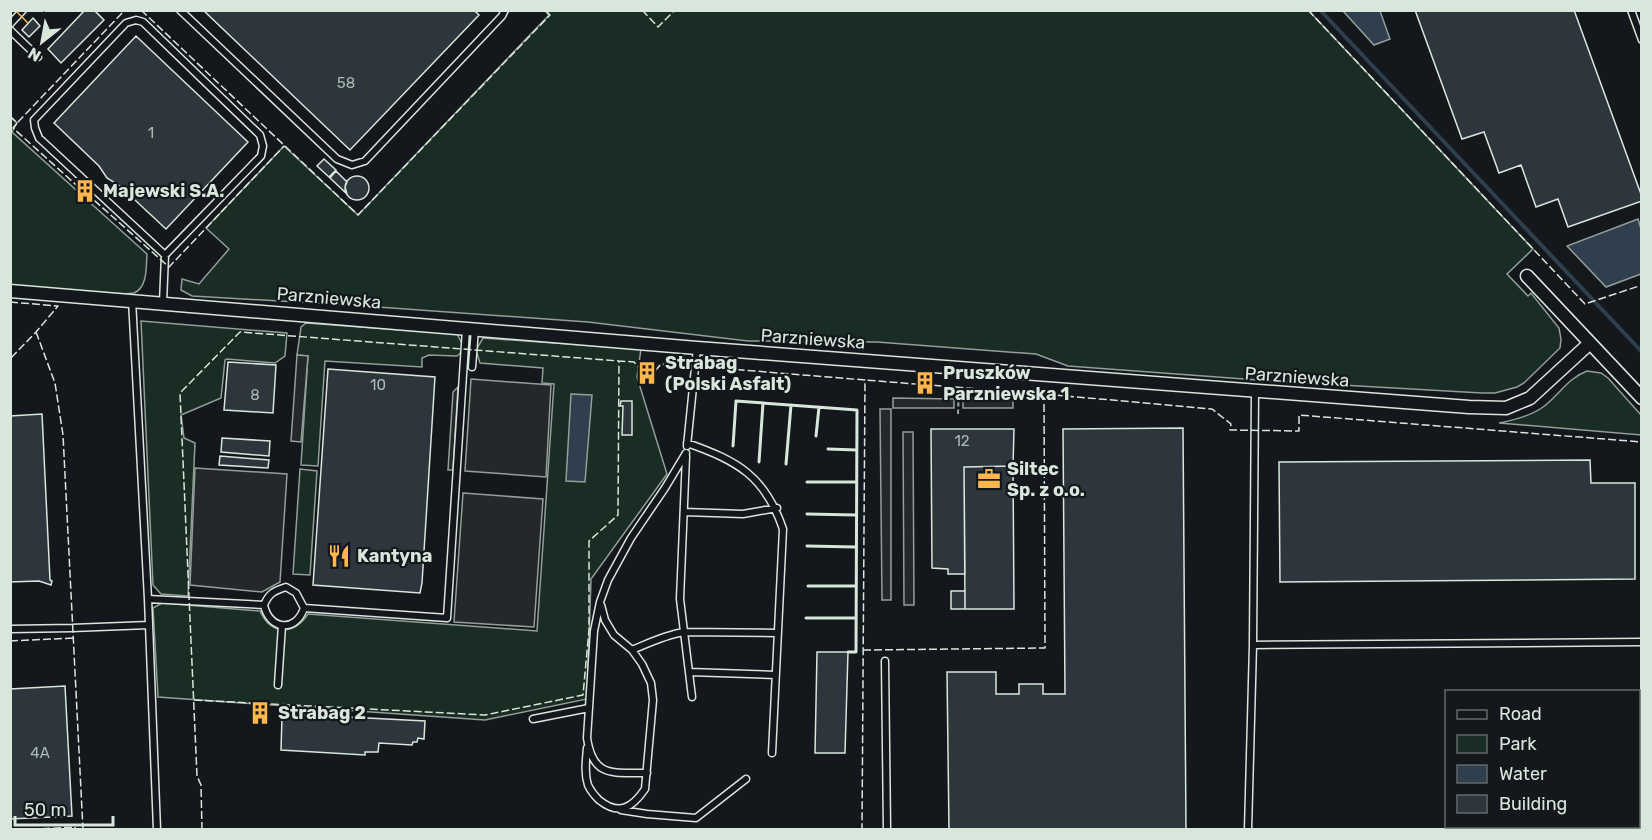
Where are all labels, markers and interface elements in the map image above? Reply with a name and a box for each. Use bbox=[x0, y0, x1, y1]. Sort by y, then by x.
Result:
north arrow bbox=[12, 12, 72, 72]
text: N bbox=[25, 43, 44, 66]
house number: 58 bbox=[337, 74, 355, 92]
house number: 1 bbox=[148, 124, 154, 142]
building icon: Majewski S.A. bbox=[72, 178, 98, 204]
place label: Majewski S.A. bbox=[103, 180, 224, 202]
street label: Parzniewska bbox=[276, 282, 382, 314]
street label: Parzniewska bbox=[760, 324, 866, 354]
place label: Strabag (Polski Asfalt) bbox=[665, 352, 791, 395]
building icon: Strabag (Polski Asfalt) bbox=[634, 360, 660, 386]
place label: Pruszków Parzniewska 1 bbox=[943, 362, 1069, 405]
street label: Parzniewska bbox=[1244, 362, 1350, 392]
building icon: Pruszków Parzniewska 1 bbox=[912, 370, 938, 396]
house number: 10 bbox=[370, 376, 386, 394]
house number: 8 bbox=[250, 386, 260, 404]
house number: 12 bbox=[954, 432, 970, 450]
place label: Siltec Sp. z o.o. bbox=[1007, 458, 1085, 501]
office icon: Siltec Sp. z o.o. bbox=[976, 466, 1002, 492]
restaurant icon: Kantyna bbox=[326, 543, 352, 569]
place label: Kantyna bbox=[357, 545, 432, 567]
legend bbox=[1445, 690, 1640, 828]
building icon: Strabag 2 bbox=[247, 700, 273, 726]
place label: Strabag 2 bbox=[278, 702, 366, 724]
text: Road bbox=[1499, 703, 1542, 725]
text: Park bbox=[1499, 733, 1537, 755]
house number: 4A bbox=[30, 744, 50, 762]
text: Water bbox=[1499, 763, 1547, 785]
scale bar bbox=[15, 789, 112, 827]
text: Building bbox=[1499, 793, 1567, 815]
text: 50 m bbox=[24, 799, 67, 821]

